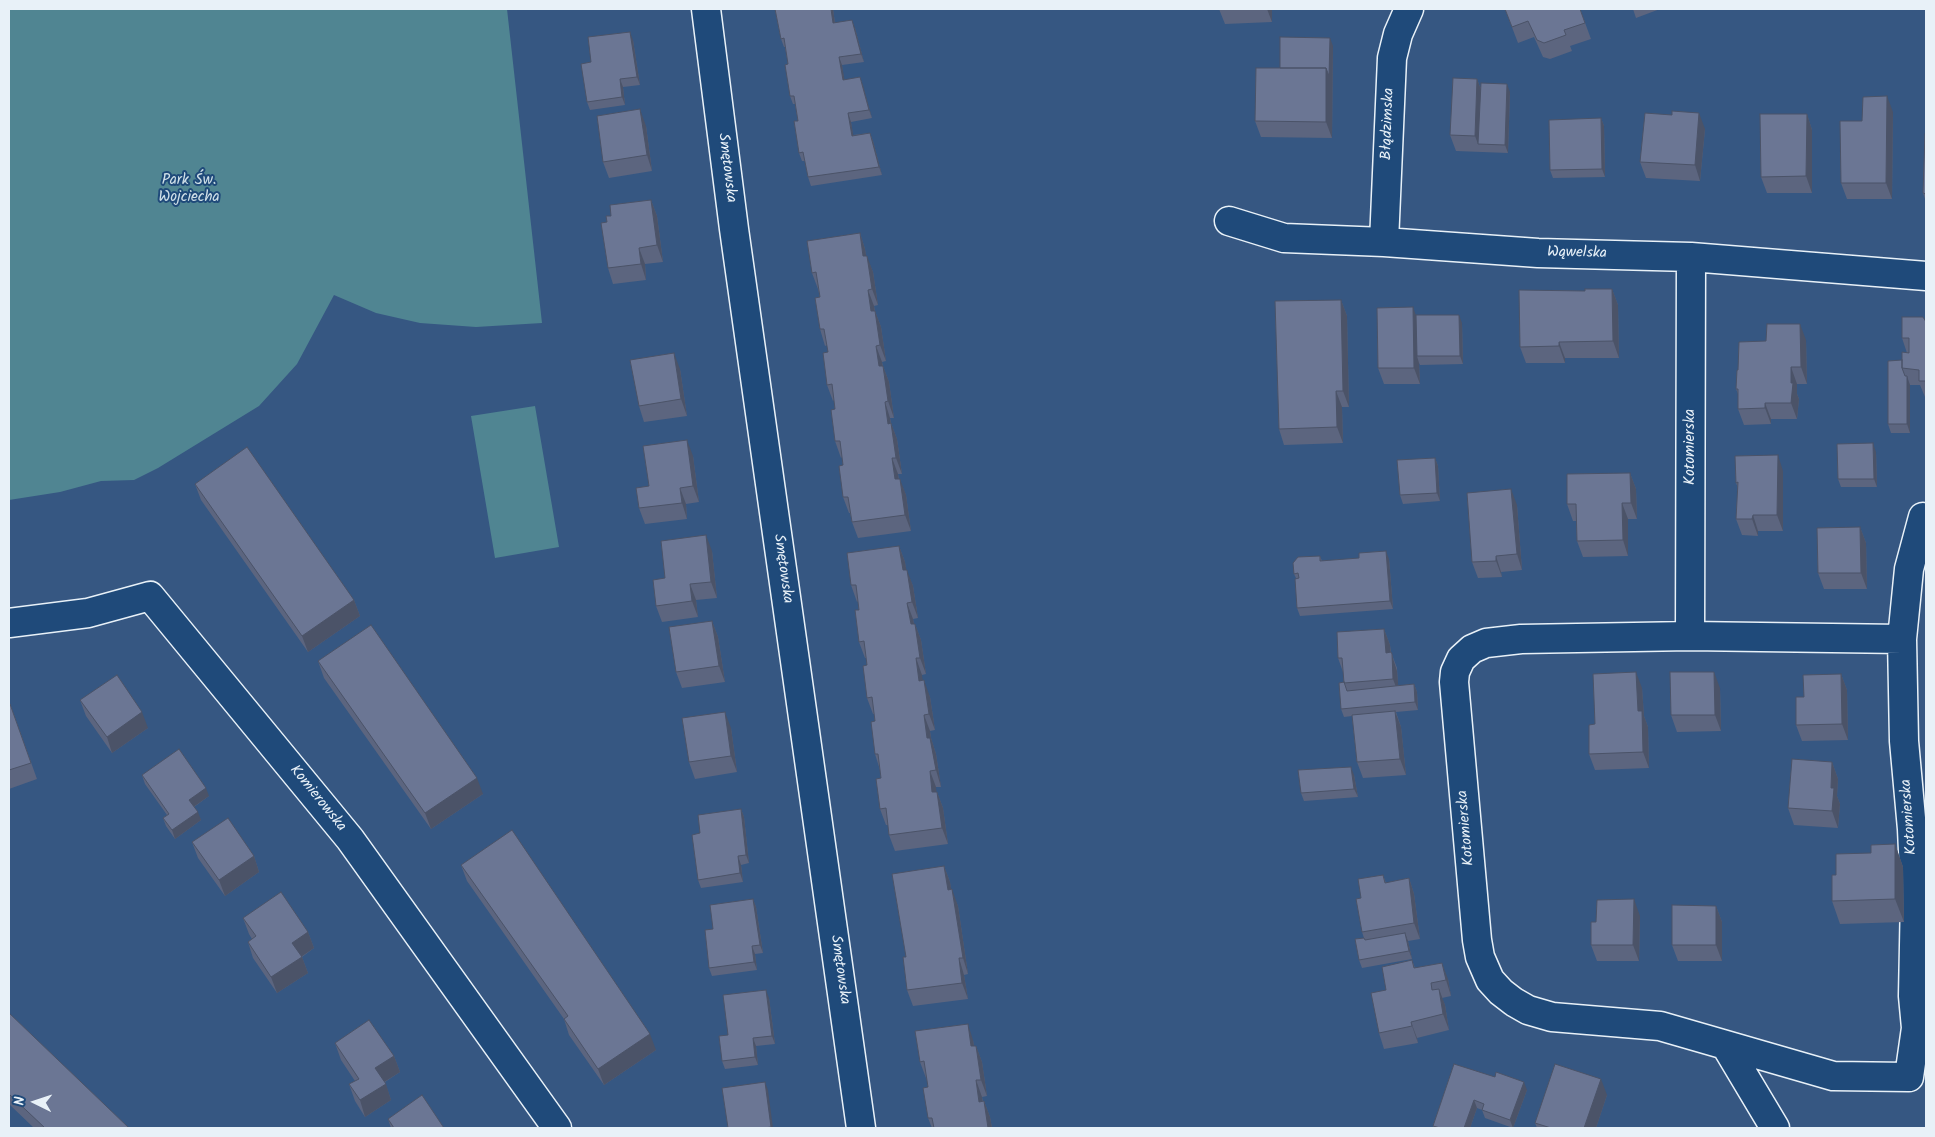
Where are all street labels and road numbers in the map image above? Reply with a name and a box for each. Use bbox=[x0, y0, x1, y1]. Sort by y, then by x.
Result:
street label: Błądzimska bbox=[1379, 88, 1399, 160]
street label: Smętowska bbox=[713, 132, 739, 204]
street label: Wąwelska bbox=[1547, 244, 1607, 264]
street label: Kotomierska bbox=[1682, 409, 1700, 485]
street label: Smętowska bbox=[768, 533, 796, 605]
street label: Komierowska bbox=[285, 762, 349, 836]
street label: Kotomierska bbox=[1898, 778, 1922, 856]
street label: Kotomierska bbox=[1455, 789, 1479, 867]
street label: Smętowska bbox=[825, 934, 853, 1006]

